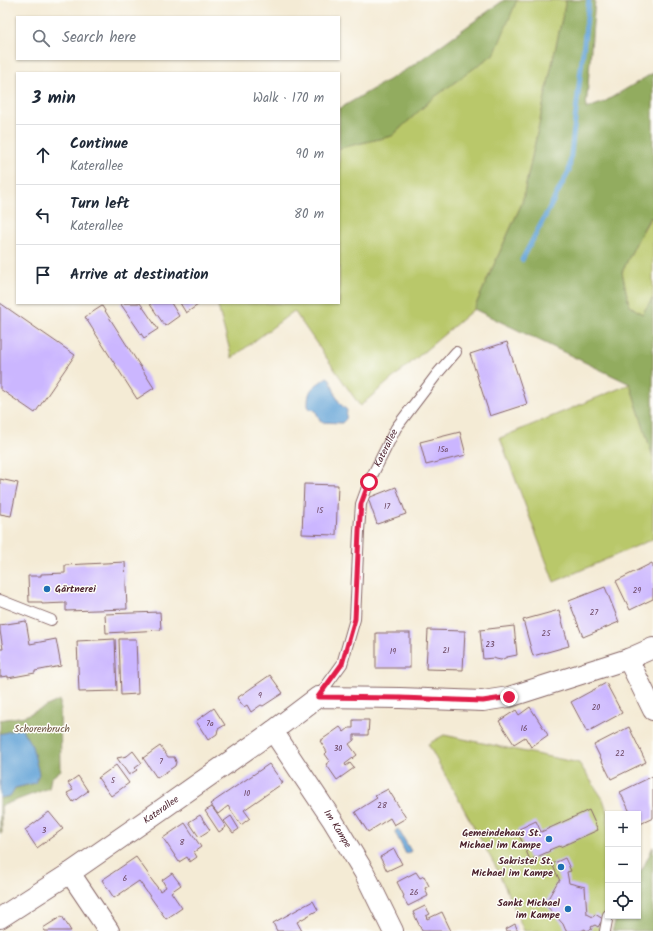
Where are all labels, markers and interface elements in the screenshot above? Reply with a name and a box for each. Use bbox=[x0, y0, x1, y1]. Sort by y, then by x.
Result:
search box bbox=[16, 16, 340, 60]
text: Search here bbox=[62, 26, 136, 50]
icon: search bbox=[30, 27, 52, 49]
text: 3 min bbox=[32, 85, 76, 112]
text: Walk · 170 m bbox=[253, 88, 324, 109]
text: Continue bbox=[70, 132, 128, 156]
icon: ahead bbox=[32, 144, 54, 166]
text: 90 m bbox=[296, 144, 324, 165]
text: Katerallee bbox=[70, 156, 123, 177]
text: Turn left bbox=[70, 192, 130, 216]
icon: left bbox=[32, 204, 54, 226]
text: 80 m bbox=[294, 204, 324, 225]
text: Katerallee bbox=[70, 216, 123, 237]
text: Arrive at destination bbox=[70, 263, 209, 287]
icon: arrive bbox=[32, 264, 54, 286]
street label: Katerallee bbox=[370, 426, 402, 470]
house number: 15a bbox=[438, 443, 449, 456]
route start bbox=[360, 473, 378, 491]
house number: 17 bbox=[384, 500, 390, 513]
house number: 15 bbox=[317, 504, 324, 517]
place label: Gärtnerei bbox=[55, 581, 96, 597]
marker: Gärtnerei bbox=[42, 584, 52, 594]
house number: 29 bbox=[633, 584, 641, 597]
house number: 27 bbox=[590, 606, 598, 619]
house number: 25 bbox=[542, 627, 551, 640]
house number: 23 bbox=[485, 638, 495, 651]
house number: 21 bbox=[442, 644, 450, 657]
house number: 19 bbox=[390, 645, 396, 658]
route end bbox=[500, 688, 518, 706]
house number: 9 bbox=[258, 689, 262, 702]
house number: 20 bbox=[592, 701, 600, 714]
house number: 7a bbox=[206, 717, 214, 730]
park label: Schorenbruch bbox=[14, 721, 70, 737]
house number: 16 bbox=[521, 722, 527, 735]
house number: 30 bbox=[334, 742, 342, 755]
house number: 22 bbox=[615, 747, 625, 760]
house number: 7 bbox=[159, 755, 163, 768]
house number: 5 bbox=[111, 774, 116, 787]
house number: 10 bbox=[244, 787, 250, 800]
street label: Katerallee bbox=[140, 791, 183, 828]
house number: 28 bbox=[377, 799, 387, 812]
street label: Im Kampe bbox=[319, 806, 356, 851]
map controls bbox=[605, 811, 641, 919]
button: + bbox=[605, 811, 641, 847]
house number: 3 bbox=[42, 824, 47, 837]
place label: Gemeindehaus St. Michael im Kampe bbox=[460, 825, 541, 853]
marker: Gemeindehaus St. Michael im Kampe bbox=[544, 834, 554, 844]
house number: 8 bbox=[180, 836, 185, 849]
button: − bbox=[605, 847, 641, 883]
place label: Sakristei St. Michael im Kampe bbox=[472, 853, 553, 881]
marker: Sakristei St. Michael im Kampe bbox=[556, 862, 566, 872]
house number: 6 bbox=[123, 872, 127, 885]
button: locate bbox=[605, 883, 641, 919]
house number: 26 bbox=[409, 886, 419, 899]
place label: Sankt Michael im Kampe bbox=[497, 895, 560, 923]
marker: Sankt Michael im Kampe bbox=[563, 904, 573, 914]

